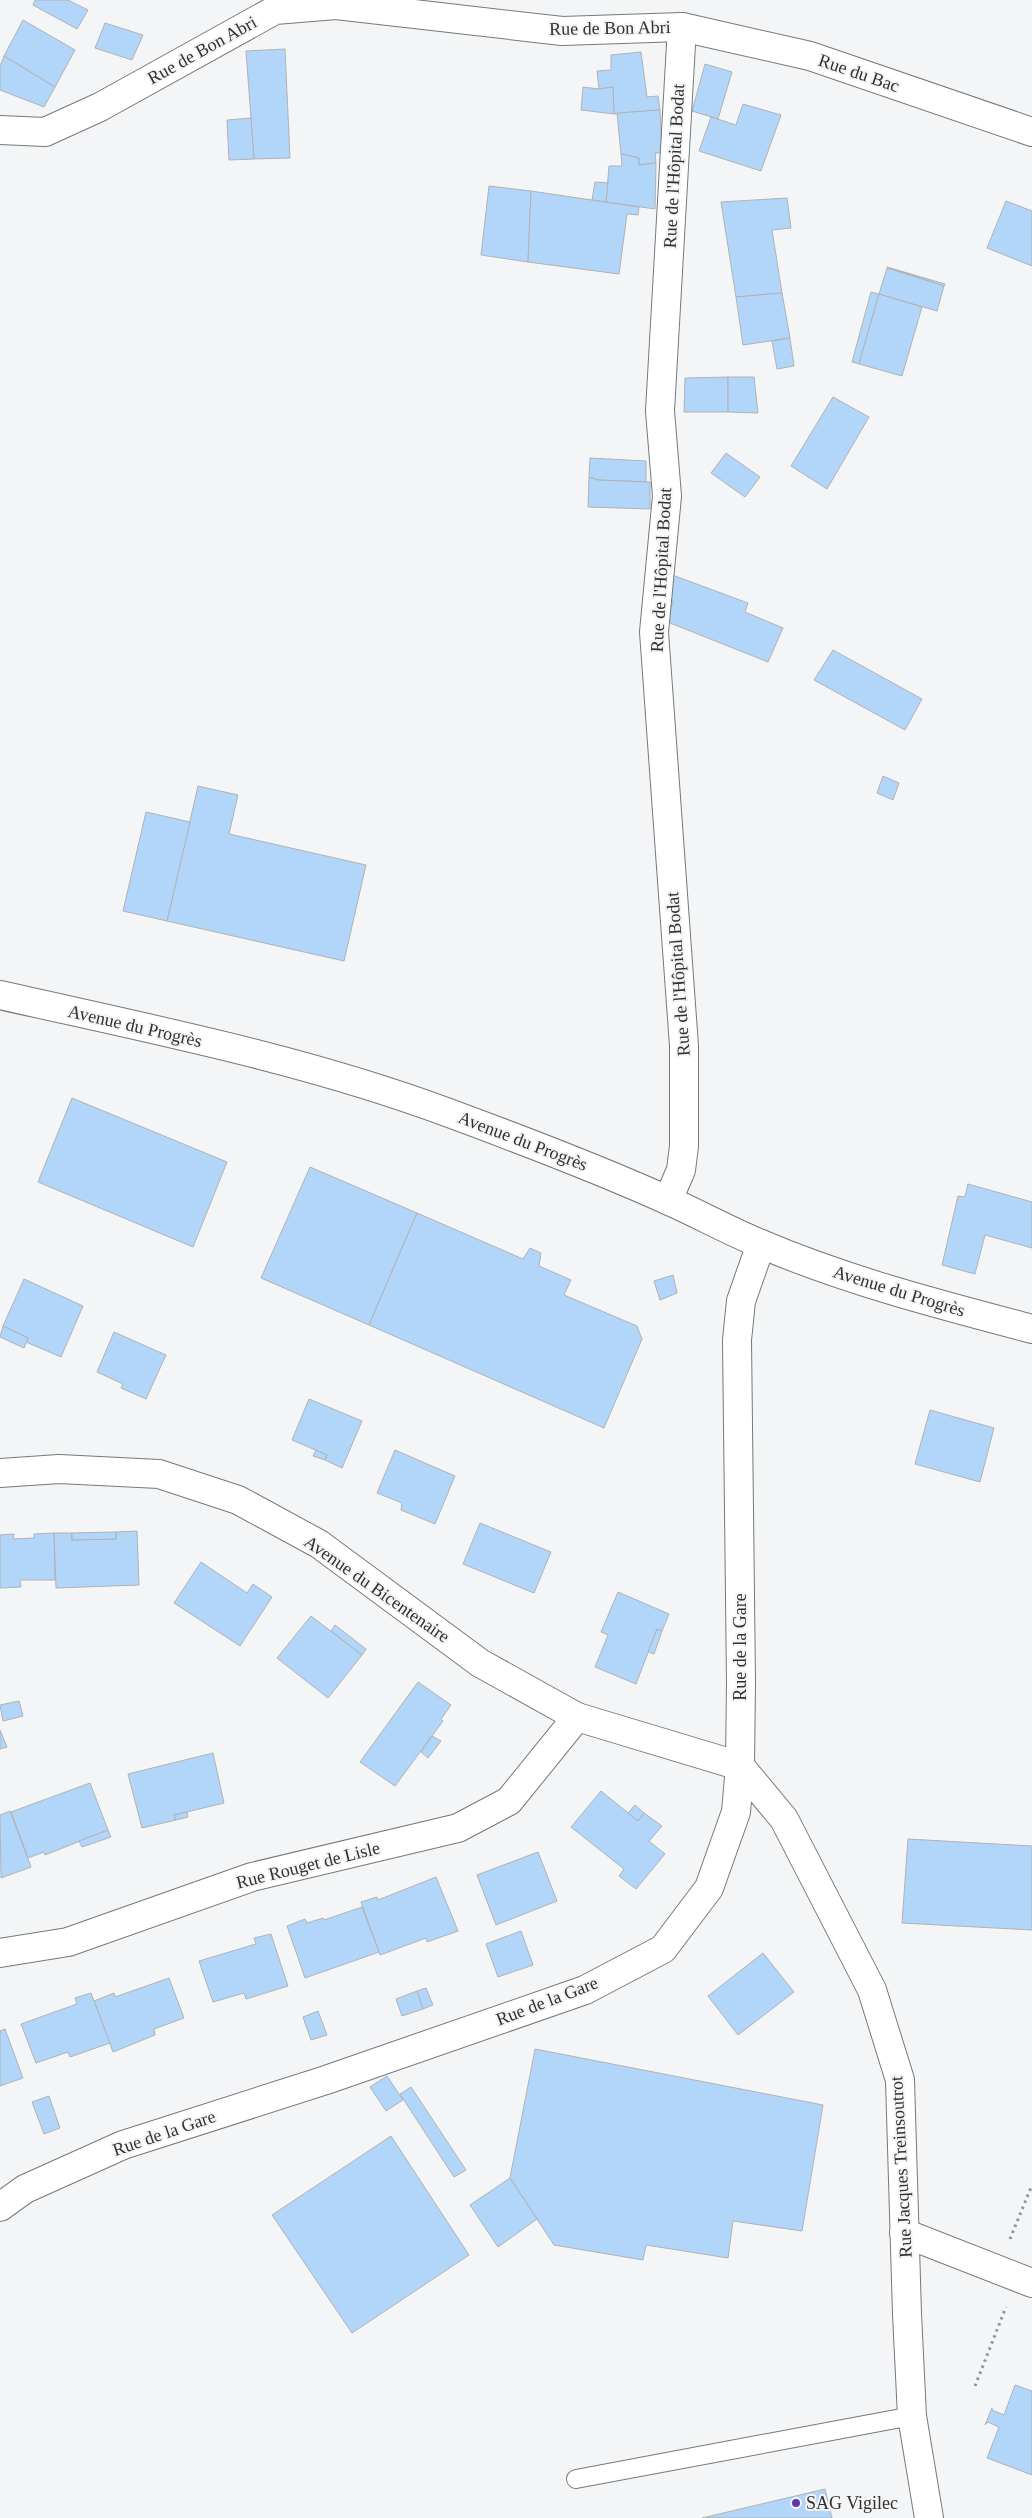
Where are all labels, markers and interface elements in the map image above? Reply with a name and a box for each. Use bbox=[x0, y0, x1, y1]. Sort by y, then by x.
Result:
street label: Rue de Bon Abri bbox=[144, 12, 260, 88]
street label: Rue de Bon Abri bbox=[549, 17, 671, 39]
street label: Rue du Bac bbox=[816, 50, 902, 96]
street label: Rue de l'Hôpital Bodat bbox=[660, 83, 688, 249]
street label: Rue de l'Hôpital Bodat bbox=[647, 487, 675, 653]
street label: Rue de l'Hôpital Bodat bbox=[662, 891, 694, 1057]
street label: Avenue du Progrès bbox=[66, 1001, 204, 1051]
street label: Avenue du Progrès bbox=[456, 1107, 590, 1175]
street label: Avenue du Progrès bbox=[831, 1261, 967, 1321]
street label: Avenue du Bicentenaire bbox=[301, 1531, 453, 1647]
street label: Rue de la Gare bbox=[730, 1593, 750, 1701]
street label: Rue Rouget de Lisle bbox=[234, 1837, 382, 1893]
street label: Rue de la Gare bbox=[493, 1972, 601, 2030]
street label: Rue Jacques Treinsoutrot bbox=[886, 2076, 916, 2258]
street label: Rue de la Gare bbox=[110, 2106, 218, 2160]
place label: SAG Vigilec bbox=[806, 2493, 898, 2513]
marker: SAG Vigilec bbox=[790, 2497, 802, 2509]

